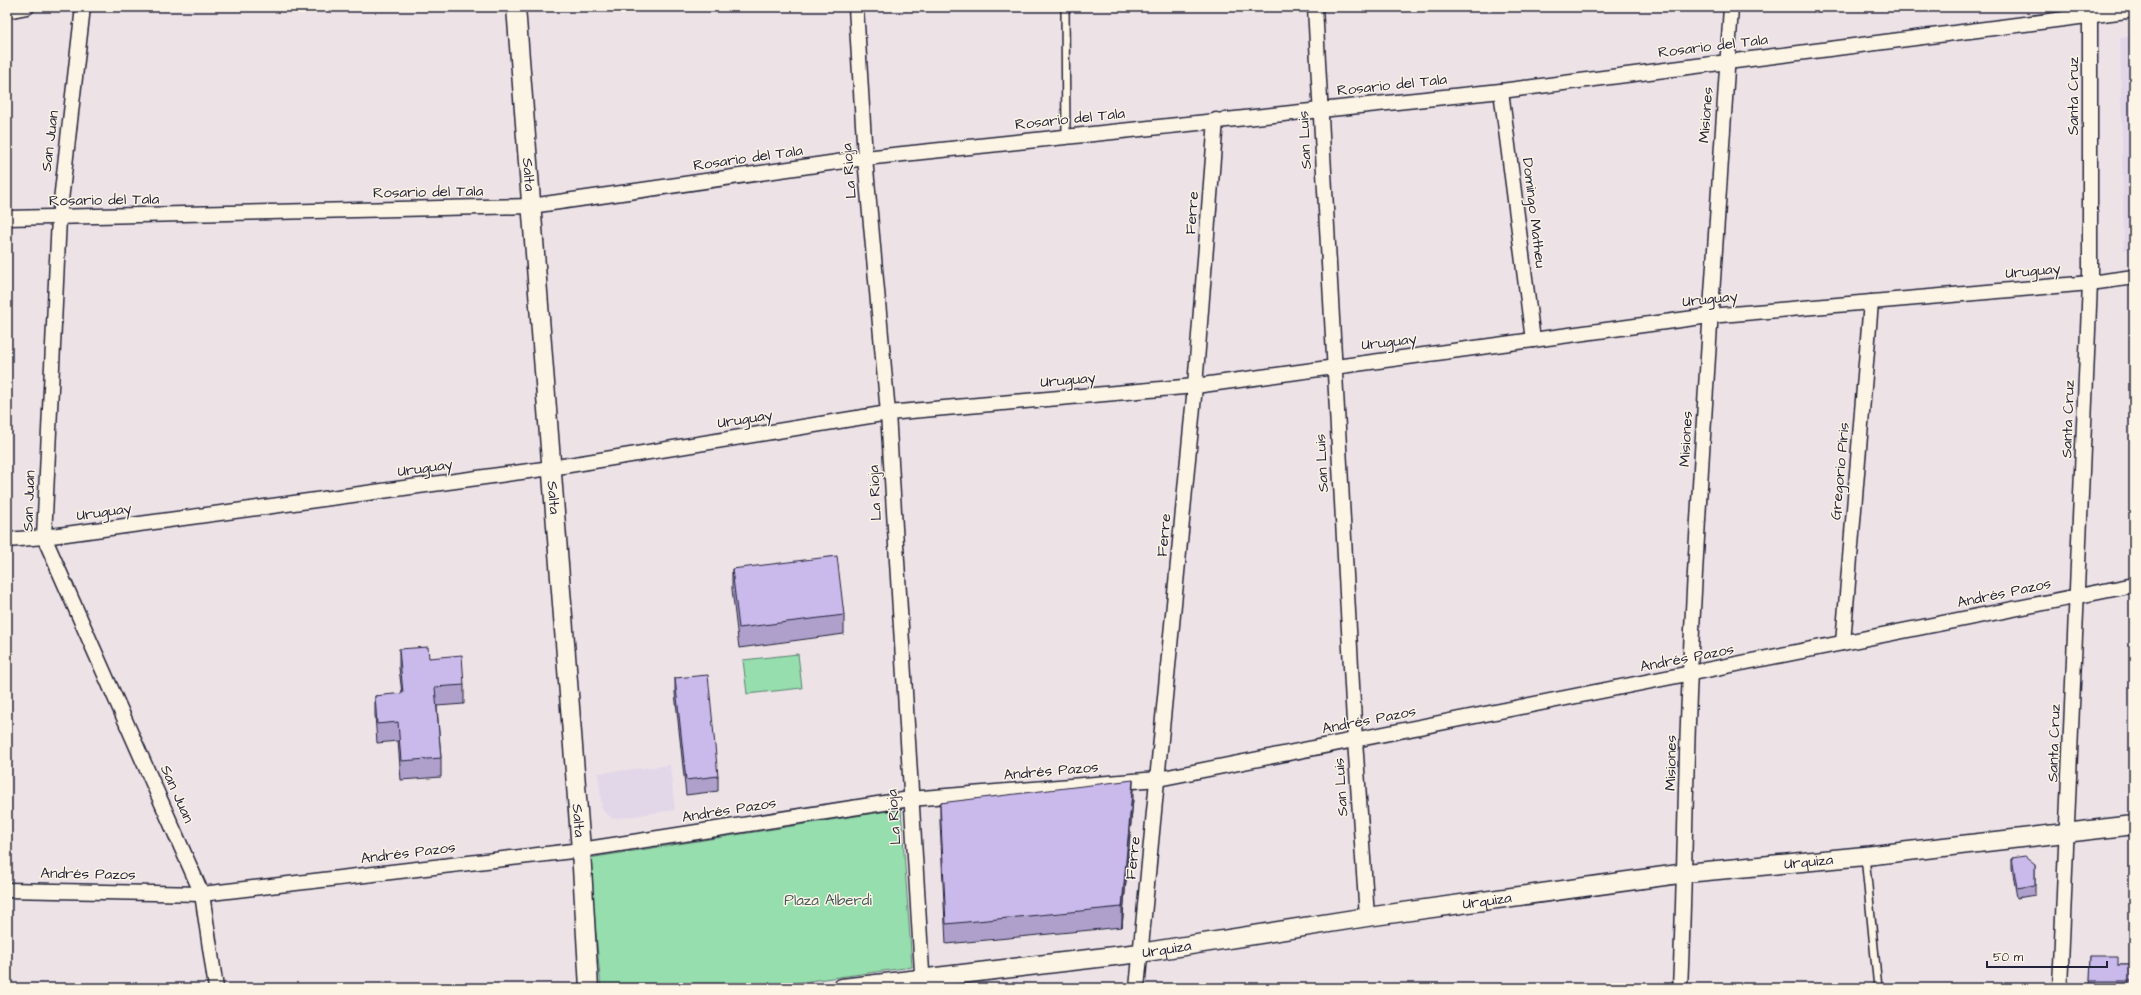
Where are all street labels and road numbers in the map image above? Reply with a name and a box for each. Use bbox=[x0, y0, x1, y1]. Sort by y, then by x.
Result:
street label: Rosario del Tala bbox=[1657, 29, 1769, 63]
street label: Santa Cruz bbox=[2063, 56, 2084, 135]
street label: Rosario del Tala bbox=[1336, 69, 1448, 101]
street label: Misiones bbox=[1694, 86, 1718, 144]
street label: Rosario del Tala bbox=[1014, 103, 1126, 135]
street label: San Juan bbox=[36, 109, 64, 173]
street label: San Luis bbox=[1293, 110, 1317, 170]
street label: Rosario del Tala bbox=[692, 140, 804, 176]
street label: La Rioja bbox=[836, 142, 862, 200]
street label: Salta bbox=[517, 157, 541, 192]
street label: Domingo Matheu bbox=[1516, 157, 1551, 270]
street label: Rosario del Tala bbox=[373, 181, 484, 203]
street label: Rosario del Tala bbox=[49, 189, 160, 211]
street label: Ferre bbox=[1180, 191, 1204, 235]
street label: Uruguay bbox=[2004, 258, 2062, 285]
street label: Uruguay bbox=[1681, 286, 1739, 313]
street label: Uruguay bbox=[1360, 328, 1418, 357]
street label: Uruguay bbox=[1039, 367, 1097, 394]
street label: Santa Cruz bbox=[2056, 379, 2080, 459]
street label: Uruguay bbox=[716, 404, 774, 435]
street label: Misiones bbox=[1674, 410, 1698, 468]
street label: Gregorio Piris bbox=[1825, 421, 1856, 521]
street label: San Luis bbox=[1310, 433, 1334, 493]
street label: Uruguay bbox=[396, 454, 454, 483]
street label: La Rioja bbox=[863, 464, 887, 521]
street label: San Juan bbox=[17, 469, 41, 532]
street label: Salta bbox=[542, 480, 566, 515]
street label: Uruguay bbox=[75, 498, 133, 527]
street label: Ferre bbox=[1152, 513, 1176, 557]
street label: Andrés Pazos bbox=[1955, 573, 2053, 613]
street label: Andrés Pazos bbox=[1638, 639, 1736, 677]
street label: Andrés Pazos bbox=[1320, 701, 1418, 739]
street label: Santa Cruz bbox=[2042, 703, 2066, 783]
street label: Misiones bbox=[1660, 734, 1682, 791]
street label: Andrés Pazos bbox=[1003, 756, 1100, 786]
street label: San Luis bbox=[1328, 757, 1354, 817]
street label: San Juan bbox=[155, 762, 199, 827]
street label: La Rioja bbox=[882, 788, 906, 846]
street label: Andrés Pazos bbox=[680, 792, 778, 828]
street label: Salta bbox=[567, 803, 591, 838]
street label: Ferre bbox=[1120, 835, 1146, 881]
street label: Andrés Pazos bbox=[359, 837, 457, 869]
street label: Urquiza bbox=[1783, 849, 1834, 874]
street label: Andrés Pazos bbox=[40, 863, 136, 885]
street label: Urquiza bbox=[1461, 887, 1513, 914]
street label: Urquiza bbox=[1141, 934, 1193, 963]

